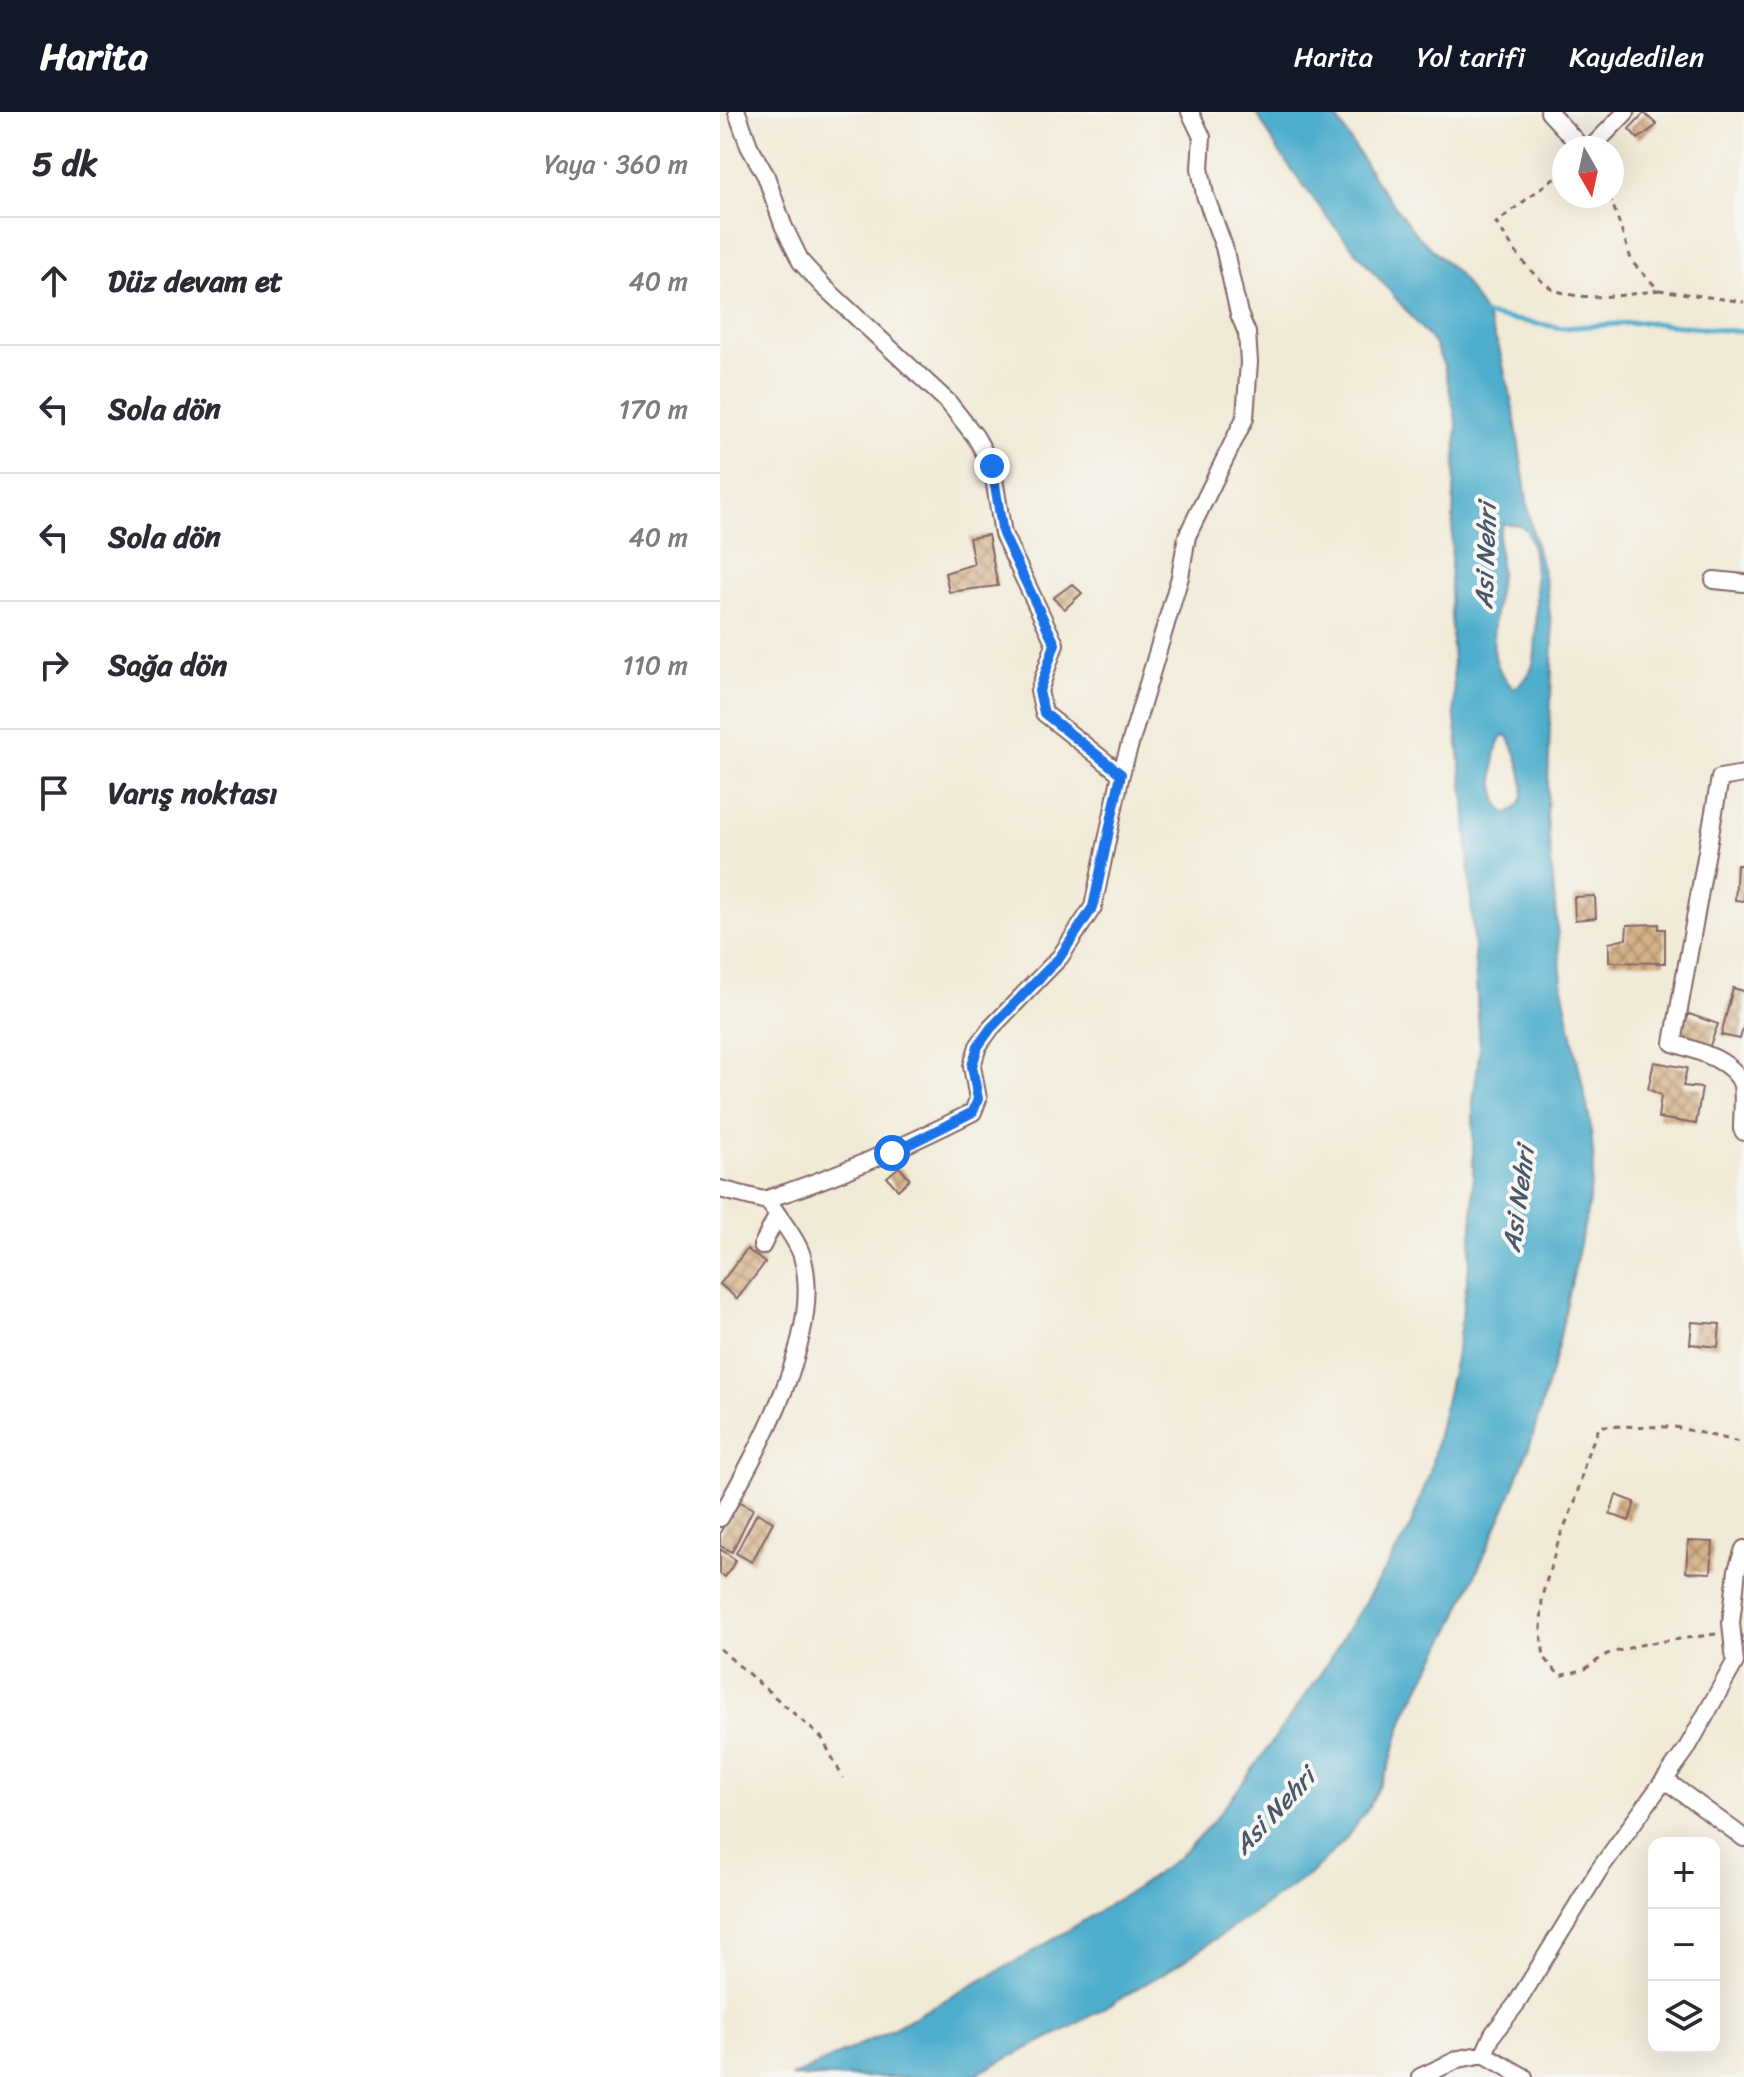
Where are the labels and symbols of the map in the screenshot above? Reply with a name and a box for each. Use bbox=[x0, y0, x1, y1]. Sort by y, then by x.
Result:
north arrow bbox=[1552, 136, 1624, 208]
route end bbox=[974, 448, 1010, 484]
water label: Asi Nehri bbox=[1460, 498, 1510, 611]
route start bbox=[874, 1135, 910, 1171]
water label: Asi Nehri bbox=[1488, 1139, 1549, 1256]
water label: Asi Nehri bbox=[1220, 1753, 1330, 1866]

